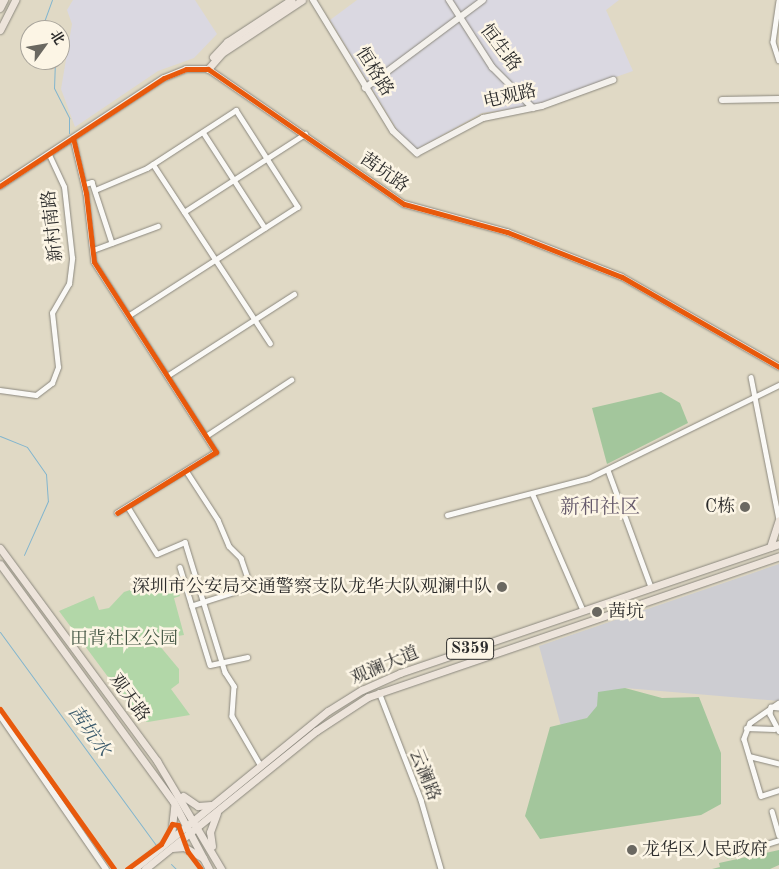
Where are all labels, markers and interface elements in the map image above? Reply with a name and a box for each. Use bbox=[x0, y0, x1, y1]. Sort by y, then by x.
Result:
north arrow bbox=[20, 20, 70, 70]
street label: 恒生路 bbox=[475, 20, 525, 76]
text: 北 bbox=[47, 28, 67, 47]
street label: 恒格路 bbox=[351, 43, 397, 101]
street label: 电观路 bbox=[481, 80, 539, 114]
street label: 茜坑路 bbox=[356, 149, 412, 197]
street label: 新村南路 bbox=[38, 189, 68, 263]
district label: 新和社区 bbox=[560, 496, 640, 520]
place label: C栋 bbox=[705, 496, 735, 518]
marker: C栋 bbox=[739, 501, 751, 513]
place label: 深圳市公安局交通警察支队龙华大队观澜中队 bbox=[132, 576, 492, 598]
marker: 深圳市公安局交通警察支队龙华大队观澜中队 bbox=[496, 581, 508, 593]
place label: 茜坑 bbox=[608, 601, 644, 623]
marker: 茜坑 bbox=[590, 605, 604, 619]
park label: 田背社区公园 bbox=[70, 628, 178, 650]
road number: S359 bbox=[445, 636, 495, 662]
street label: 观澜大道 bbox=[348, 642, 422, 690]
street label: 观天路 bbox=[104, 670, 154, 726]
water label: 茜坑水 bbox=[62, 702, 114, 762]
street label: 云澜路 bbox=[404, 746, 444, 804]
place label: 龙华区人民政府 bbox=[642, 839, 768, 861]
marker: 龙华区人民政府 bbox=[626, 844, 638, 856]

